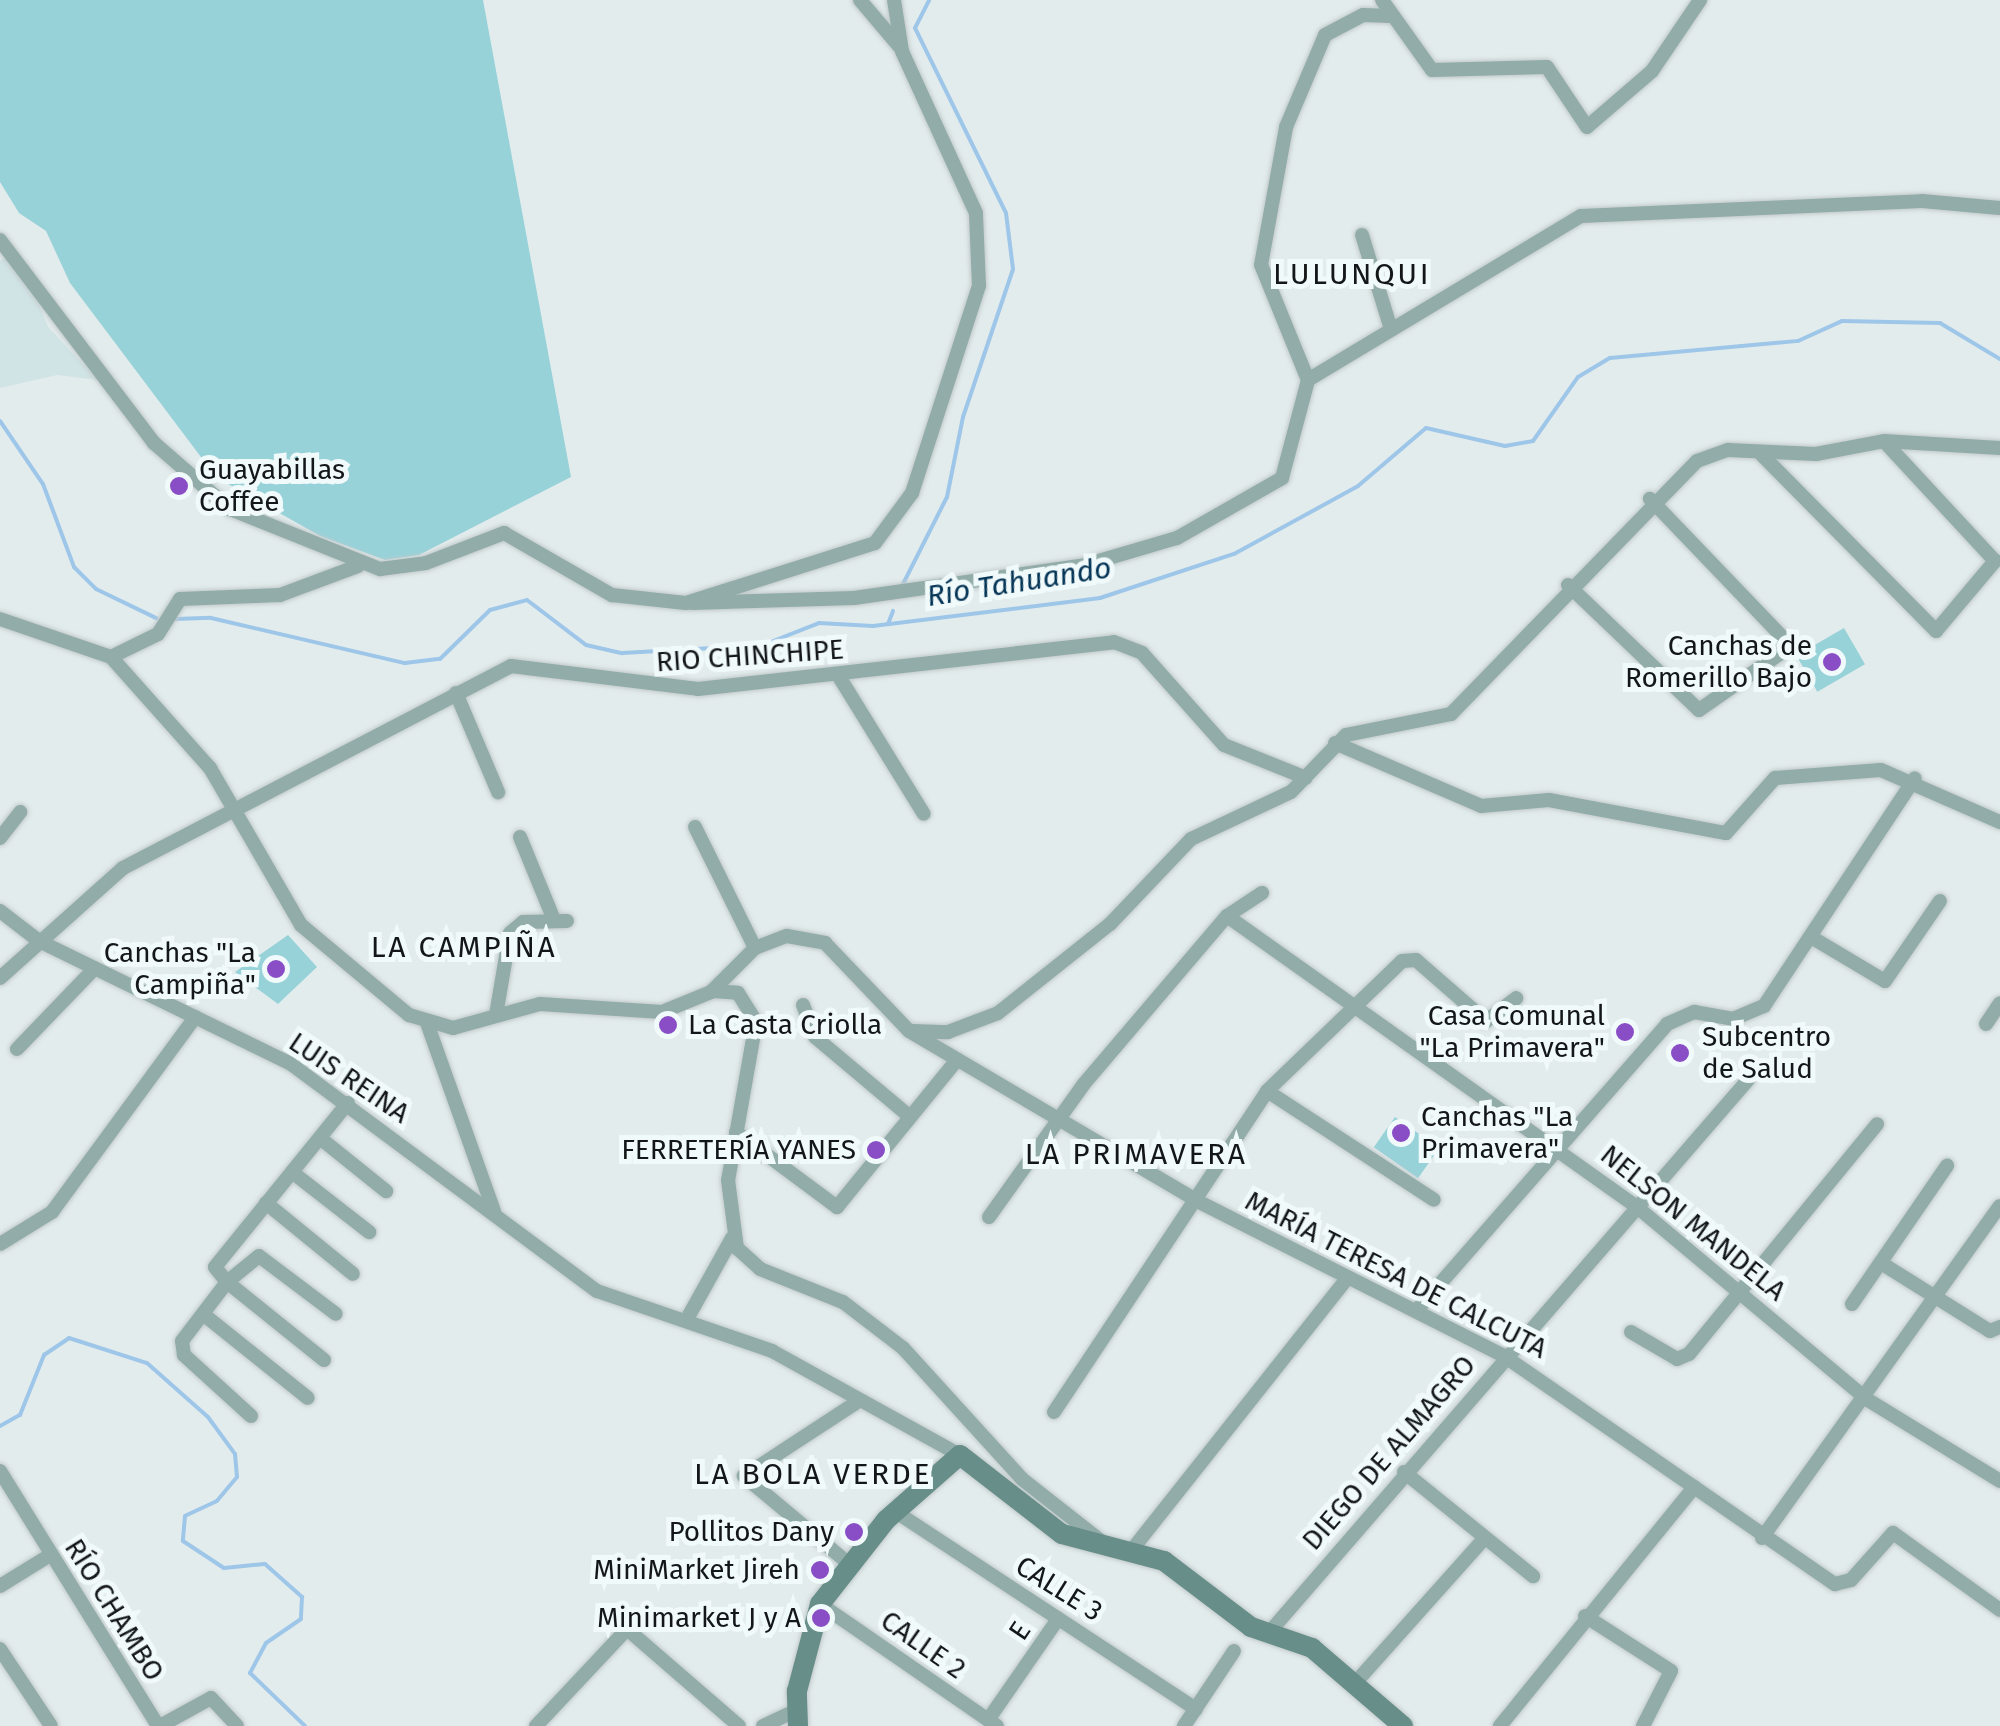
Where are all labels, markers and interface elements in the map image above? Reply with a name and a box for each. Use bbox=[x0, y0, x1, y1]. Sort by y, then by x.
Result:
district label: LULUNQUI bbox=[1273, 256, 1431, 292]
place label: Guayabillas Coffee bbox=[199, 453, 345, 519]
marker: Guayabillas Coffee bbox=[168, 475, 190, 497]
water label: Río Tahuando bbox=[924, 550, 1114, 614]
place label: Canchas de Romerillo Bajo bbox=[1625, 629, 1812, 695]
street label: RIO CHINCHIPE bbox=[655, 633, 845, 679]
marker: Canchas de Romerillo Bajo bbox=[1821, 651, 1843, 673]
district label: LA CAMPIÑA bbox=[371, 929, 557, 965]
place label: Canchas "La Campiña" bbox=[104, 936, 256, 1002]
marker: Canchas "La Campiña" bbox=[265, 958, 287, 980]
place label: Casa Comunal "La Primavera" bbox=[1419, 999, 1605, 1065]
place label: La Casta Criolla bbox=[688, 1008, 882, 1042]
marker: La Casta Criolla bbox=[657, 1014, 679, 1036]
place label: Subcentro de Salud bbox=[1702, 1020, 1831, 1086]
marker: Casa Comunal "La Primavera" bbox=[1614, 1021, 1636, 1043]
street label: LUIS REINA bbox=[282, 1025, 416, 1131]
marker: Subcentro de Salud bbox=[1667, 1040, 1693, 1066]
place label: Canchas "La Primavera" bbox=[1421, 1100, 1573, 1166]
marker: Canchas "La Primavera" bbox=[1390, 1122, 1412, 1144]
place label: FERRETERÍA YANES bbox=[621, 1133, 856, 1167]
district label: LA PRIMAVERA bbox=[1025, 1136, 1247, 1172]
street label: NELSON MANDELA bbox=[1594, 1138, 1792, 1308]
marker: FERRETERÍA YANES bbox=[865, 1139, 887, 1161]
street label: MARÍA TERESA DE CALCUTA bbox=[1240, 1184, 1552, 1366]
street label: DIEGO DE ALMAGRO bbox=[1295, 1349, 1483, 1557]
district label: LA BOLA VERDE bbox=[694, 1456, 932, 1492]
place label: Pollitos Dany bbox=[668, 1515, 834, 1549]
marker: Pollitos Dany bbox=[843, 1521, 865, 1543]
street label: RÍO CHAMBO bbox=[57, 1533, 171, 1687]
street label: CALLE 3 bbox=[1009, 1549, 1109, 1629]
place label: MiniMarket Jireh bbox=[593, 1553, 800, 1587]
marker: MiniMarket Jireh bbox=[809, 1559, 831, 1581]
place label: Minimarket J y A bbox=[597, 1601, 801, 1635]
street label: CALLE 2 bbox=[874, 1604, 972, 1686]
marker: Minimarket J y A bbox=[810, 1607, 832, 1629]
street label: E bbox=[1002, 1615, 1038, 1647]

